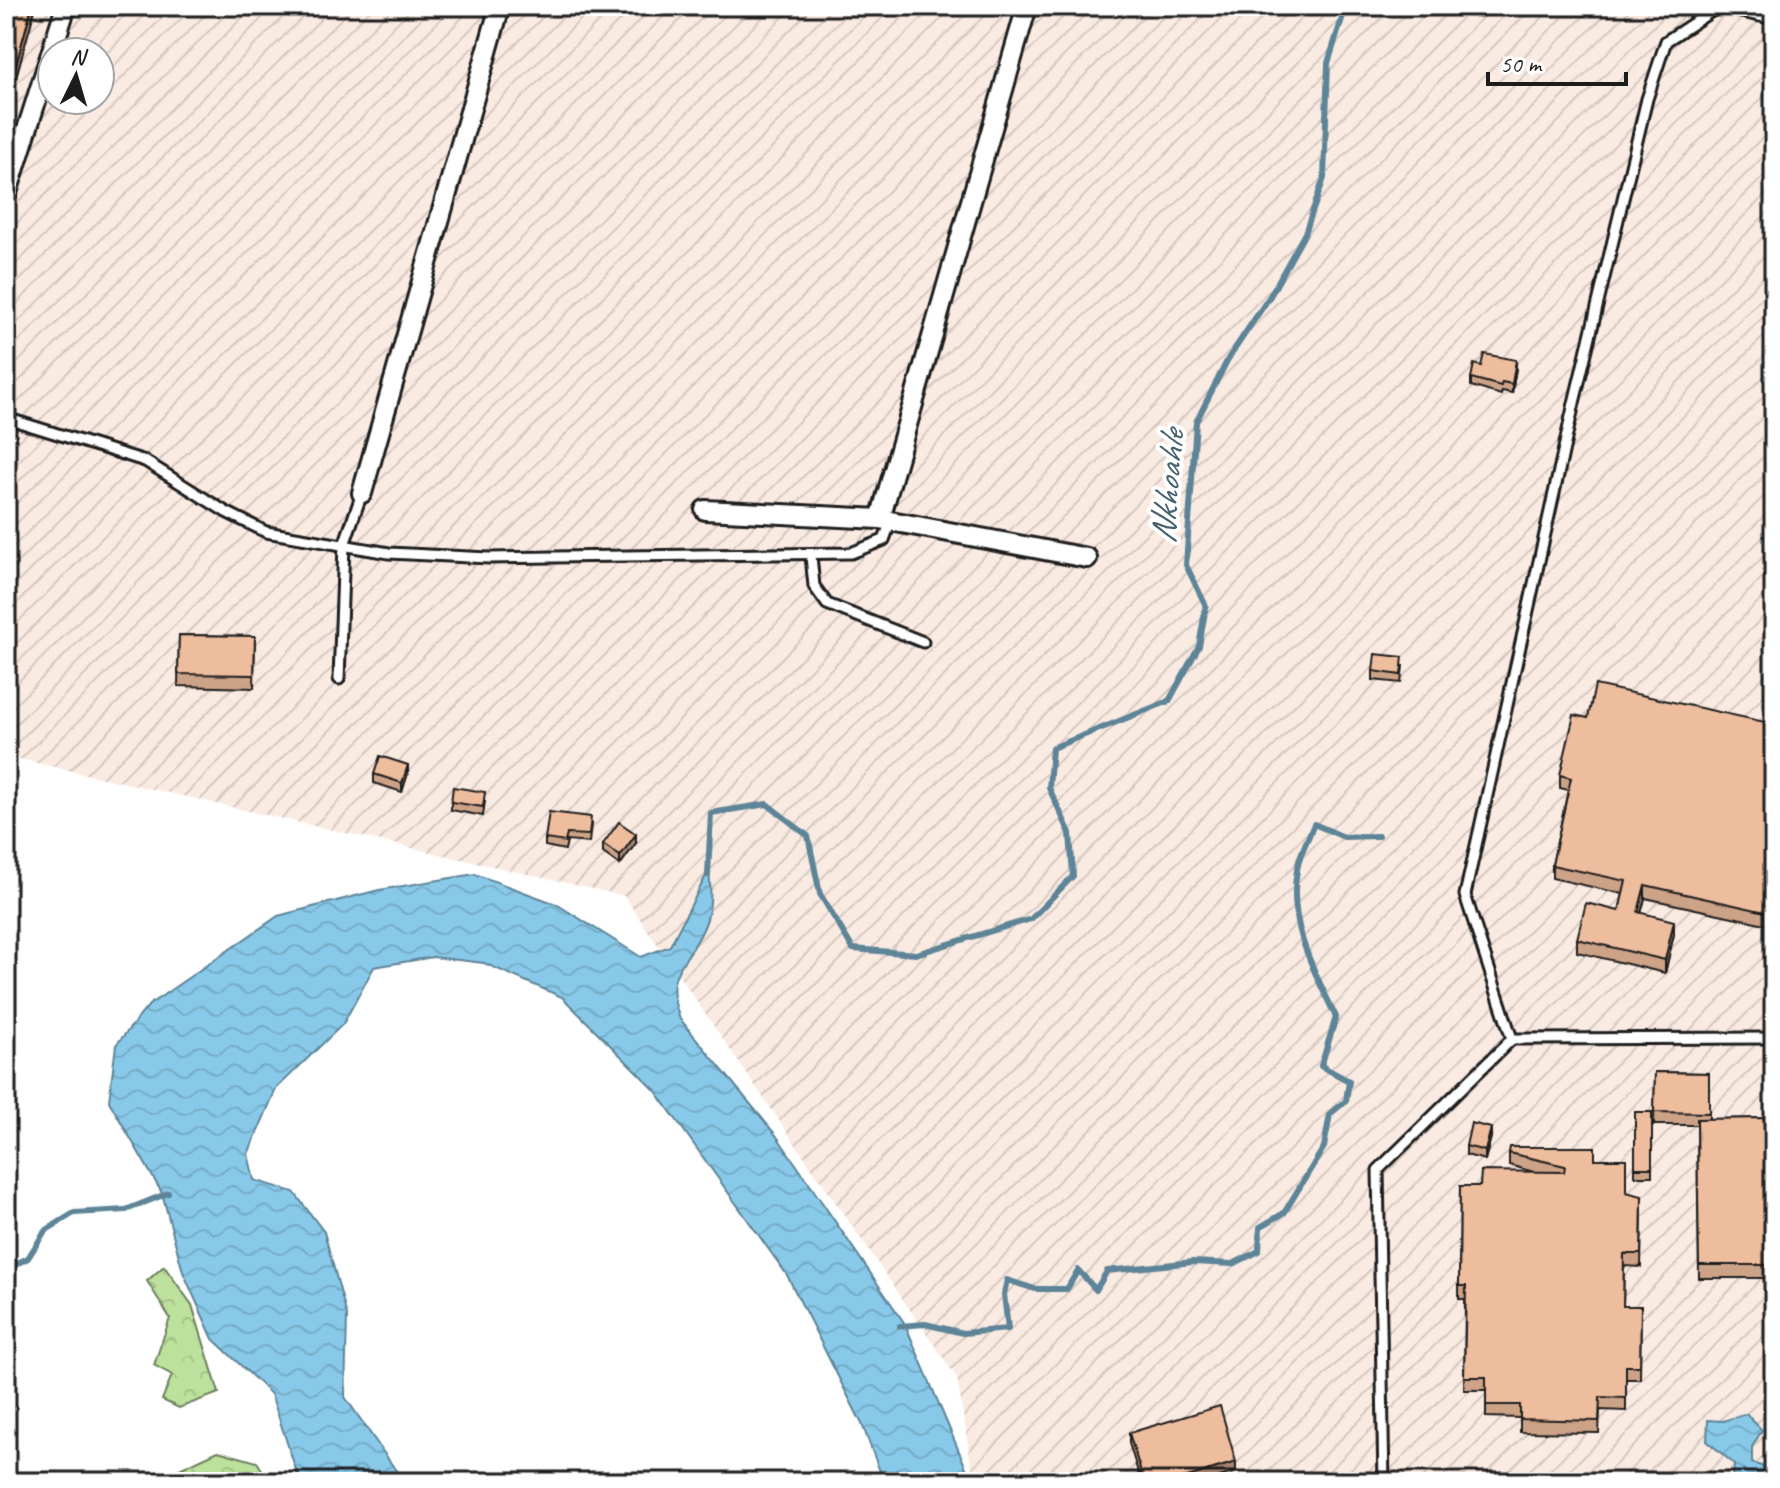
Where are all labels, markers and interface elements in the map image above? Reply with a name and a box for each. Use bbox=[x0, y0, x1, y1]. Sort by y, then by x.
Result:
north arrow bbox=[36, 36, 116, 116]
scale bar bbox=[1488, 36, 1626, 86]
text: N bbox=[70, 43, 89, 72]
text: 50 m bbox=[1500, 49, 1543, 79]
water label: Nkhoahle bbox=[1139, 423, 1195, 545]

